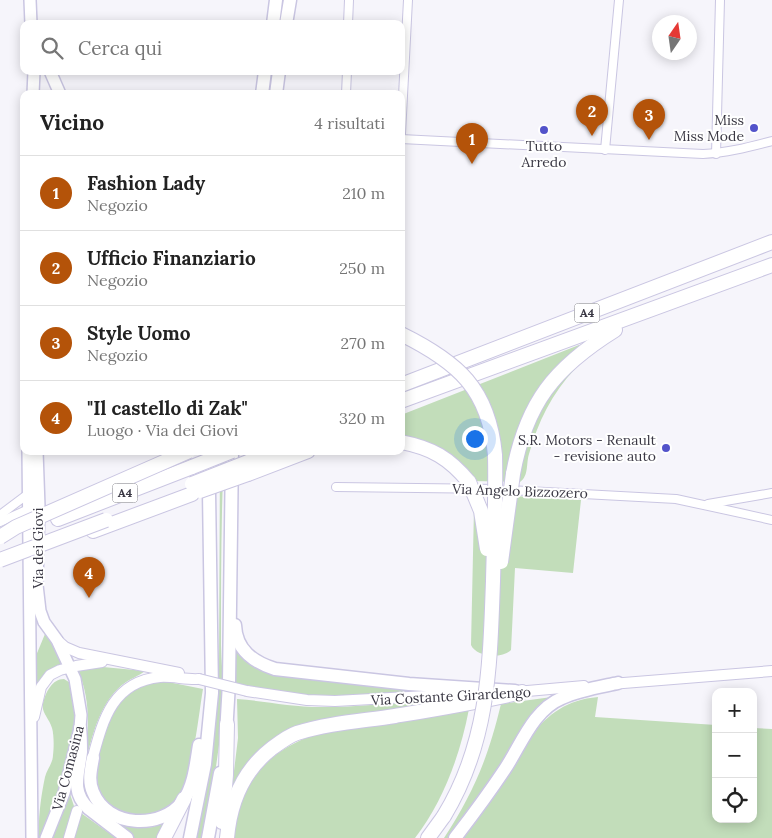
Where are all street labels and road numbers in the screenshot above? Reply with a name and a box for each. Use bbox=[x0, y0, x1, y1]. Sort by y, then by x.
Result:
road number: A4 bbox=[574, 304, 600, 322]
street label: Via Angelo Bizzozero bbox=[451, 480, 588, 502]
road number: A4 bbox=[112, 483, 138, 502]
street label: Via dei Giovi bbox=[29, 507, 47, 590]
street label: Via Costante Girardengo bbox=[370, 683, 531, 709]
street label: Via Comasina bbox=[48, 723, 88, 814]

